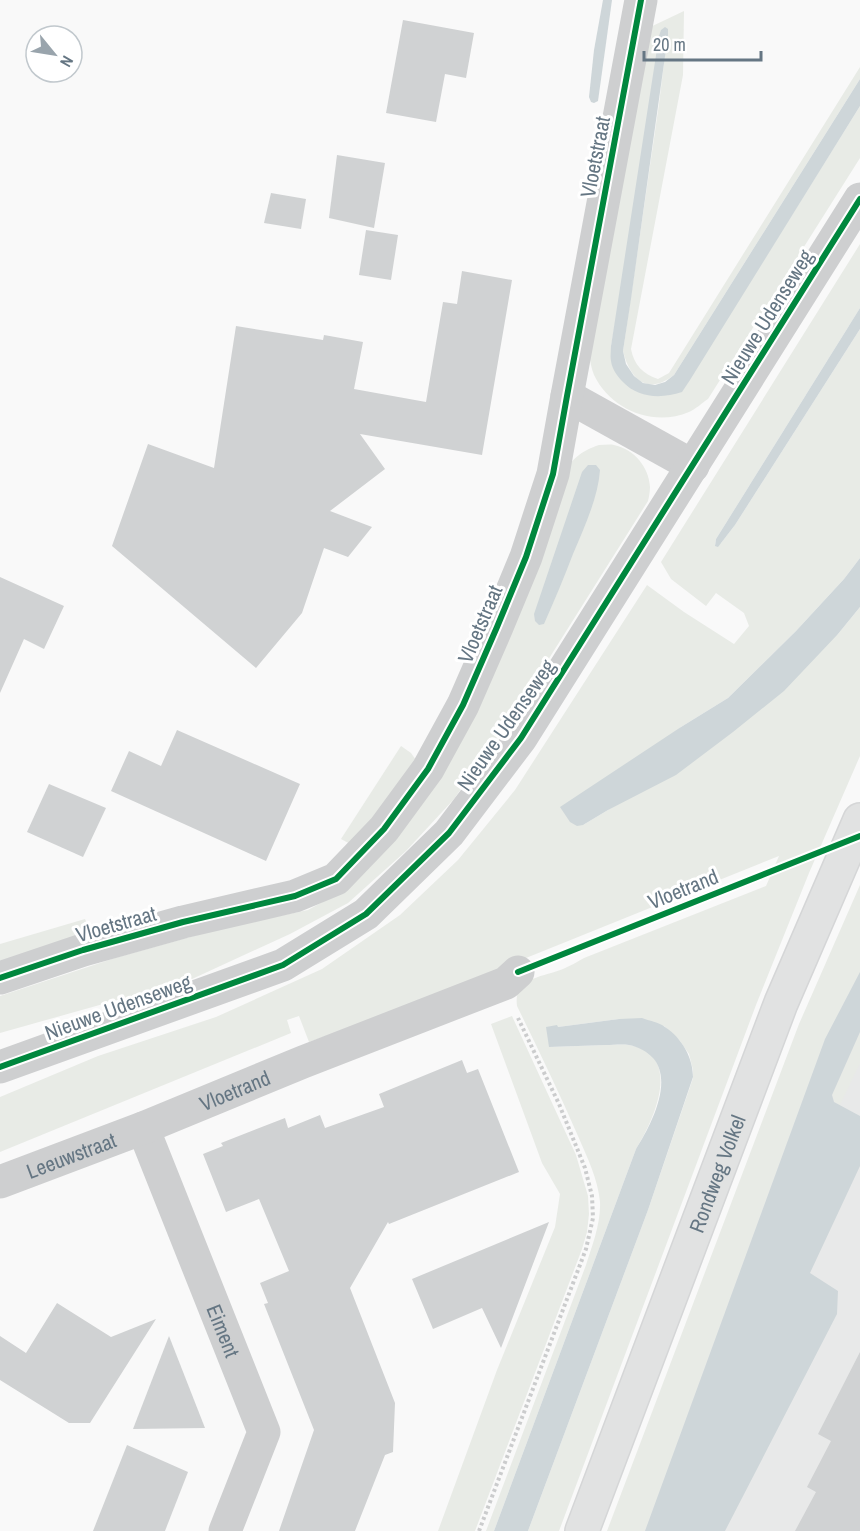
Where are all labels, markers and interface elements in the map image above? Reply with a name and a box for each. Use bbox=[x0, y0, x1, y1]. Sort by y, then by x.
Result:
north arrow bbox=[24, 24, 84, 84]
scale bar bbox=[644, 24, 761, 62]
text: 20 m bbox=[653, 32, 686, 57]
text: N bbox=[55, 52, 79, 71]
street label: Vloetstraat bbox=[573, 114, 617, 200]
street label: Nieuwe Udenseweg bbox=[714, 244, 820, 390]
street label: Vloetstraat bbox=[451, 580, 510, 668]
street label: Nieuwe Udenseweg bbox=[450, 653, 562, 796]
street label: Vloetrand bbox=[643, 862, 723, 916]
street label: Vloetstraat bbox=[72, 899, 160, 949]
street label: Nieuwe Udenseweg bbox=[41, 967, 196, 1047]
street label: Vloetrand bbox=[195, 1063, 274, 1118]
street label: Rondweg Volkel bbox=[681, 1111, 752, 1236]
street label: Leeuwstraat bbox=[22, 1125, 120, 1185]
street label: Eiment bbox=[200, 1300, 247, 1361]

